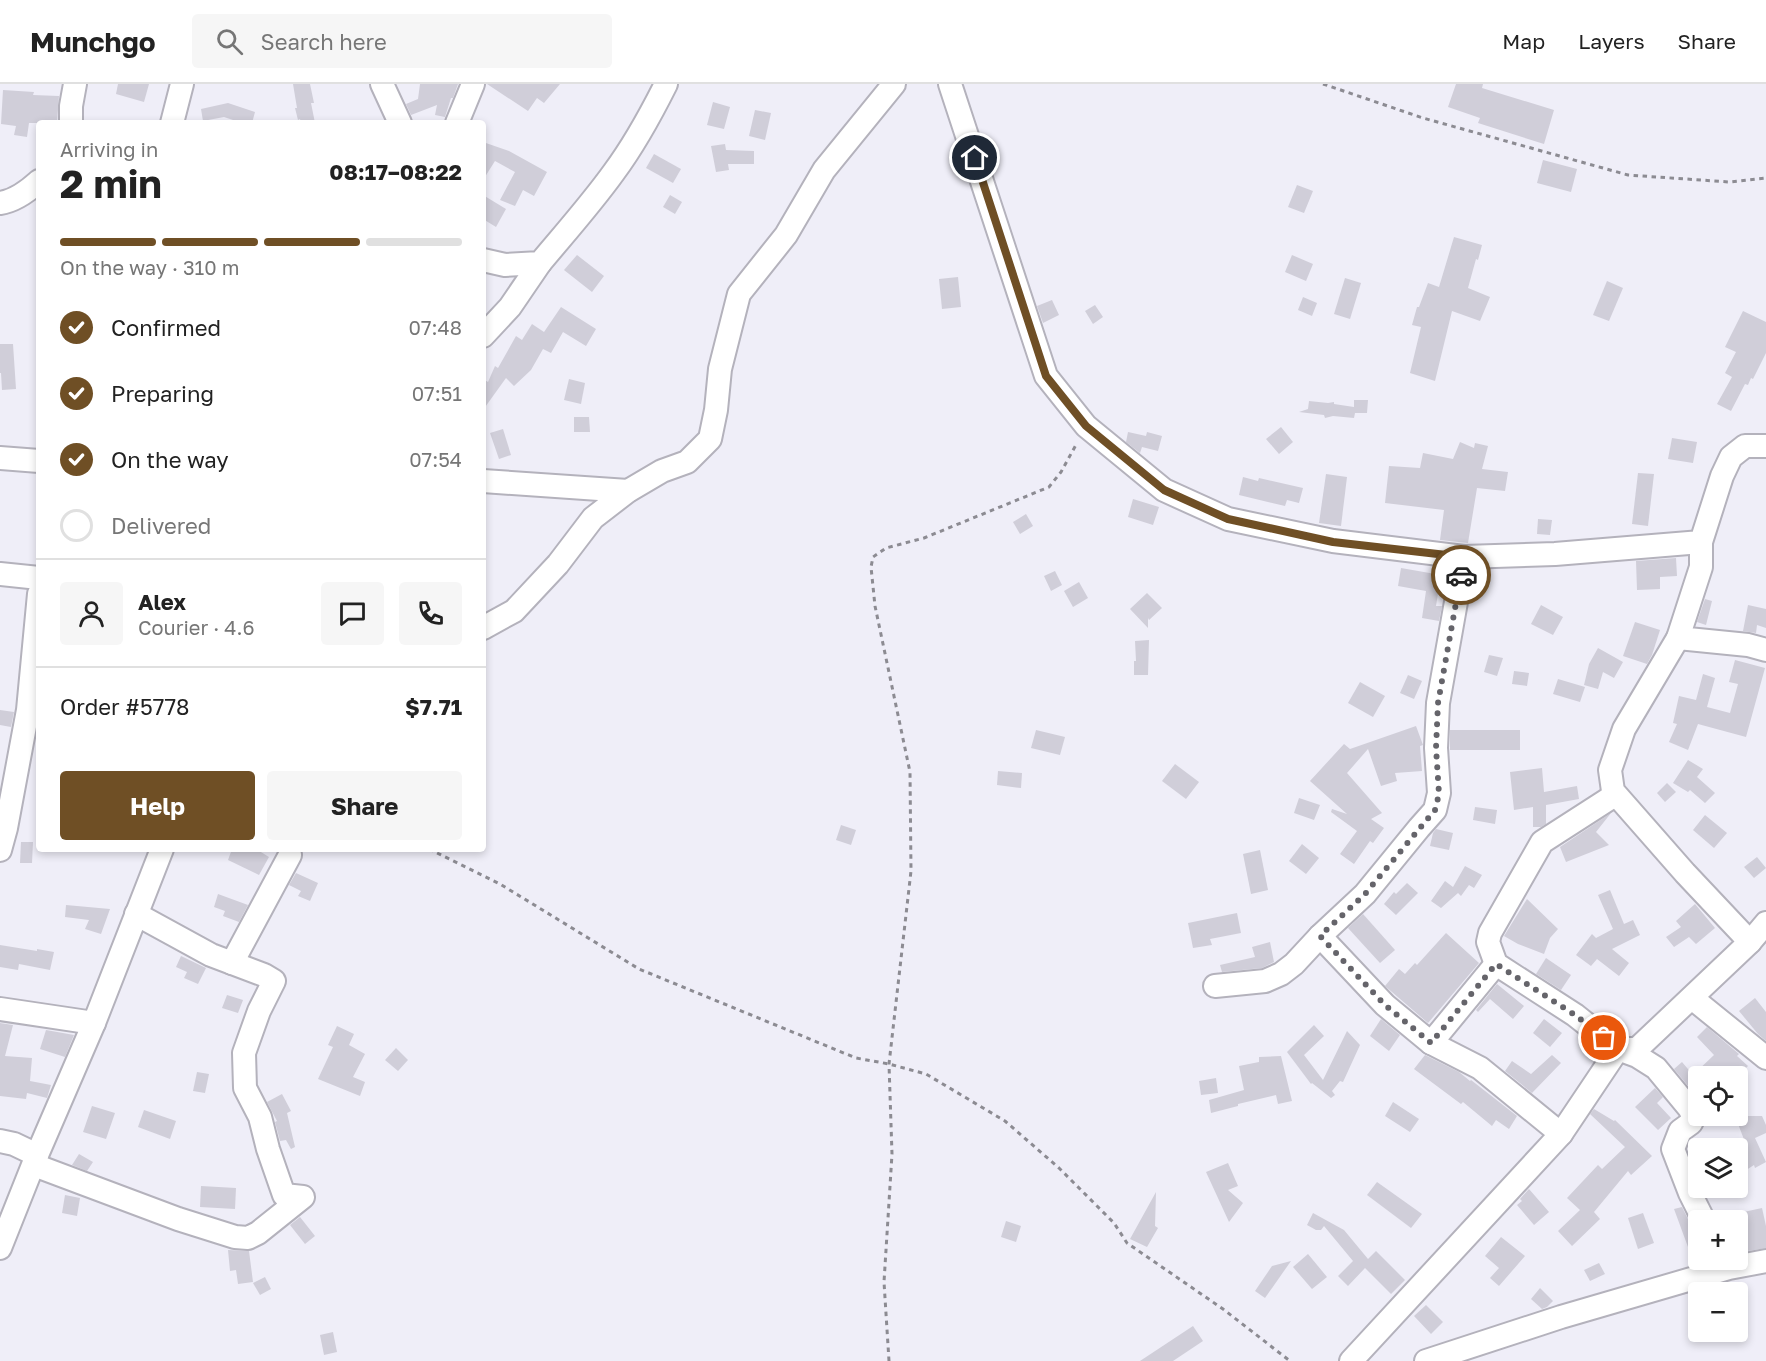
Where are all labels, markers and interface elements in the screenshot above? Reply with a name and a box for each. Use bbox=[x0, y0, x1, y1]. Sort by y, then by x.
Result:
search box bbox=[192, 14, 612, 68]
text: Munchgo bbox=[30, 25, 156, 58]
icon: search bbox=[213, 25, 246, 58]
text: Search here bbox=[261, 28, 387, 55]
text: Map bbox=[1502, 28, 1545, 54]
text: Layers bbox=[1578, 28, 1645, 54]
text: Share bbox=[1678, 28, 1736, 54]
pin bbox=[949, 132, 1000, 183]
text: Arriving in bbox=[60, 137, 158, 161]
icon: home bbox=[958, 141, 991, 174]
text: 08:17–08:22 bbox=[329, 158, 462, 185]
text: 2 min bbox=[60, 160, 162, 207]
text: On the way · 310 m bbox=[60, 255, 239, 279]
icon: check bbox=[60, 311, 93, 344]
text: Confirmed bbox=[111, 314, 221, 341]
text: 07:48 bbox=[409, 315, 462, 339]
icon: check bbox=[60, 377, 93, 410]
text: Preparing bbox=[111, 380, 214, 407]
text: 07:51 bbox=[412, 381, 462, 405]
icon: check bbox=[60, 443, 93, 476]
text: On the way bbox=[111, 446, 229, 473]
text: 07:54 bbox=[409, 447, 462, 471]
text: Delivered bbox=[111, 512, 211, 539]
courier bbox=[1431, 545, 1491, 605]
icon: car bbox=[1445, 559, 1478, 592]
button: person bbox=[60, 582, 123, 645]
button: chat bbox=[321, 582, 384, 645]
button: phone bbox=[399, 582, 462, 645]
text: Alex bbox=[138, 588, 186, 615]
text: Courier · 4.6 bbox=[138, 615, 255, 639]
text: Order #5778 bbox=[60, 693, 189, 720]
text: $7.71 bbox=[405, 693, 462, 720]
button: Help bbox=[60, 771, 255, 840]
button: Share bbox=[267, 771, 462, 840]
pin bbox=[1578, 1012, 1629, 1063]
icon: bag bbox=[1587, 1021, 1620, 1054]
map controls bbox=[1688, 1066, 1748, 1342]
button: locate bbox=[1688, 1066, 1748, 1126]
button: layers bbox=[1688, 1138, 1748, 1198]
button: + bbox=[1688, 1210, 1748, 1270]
button: − bbox=[1688, 1282, 1748, 1342]

